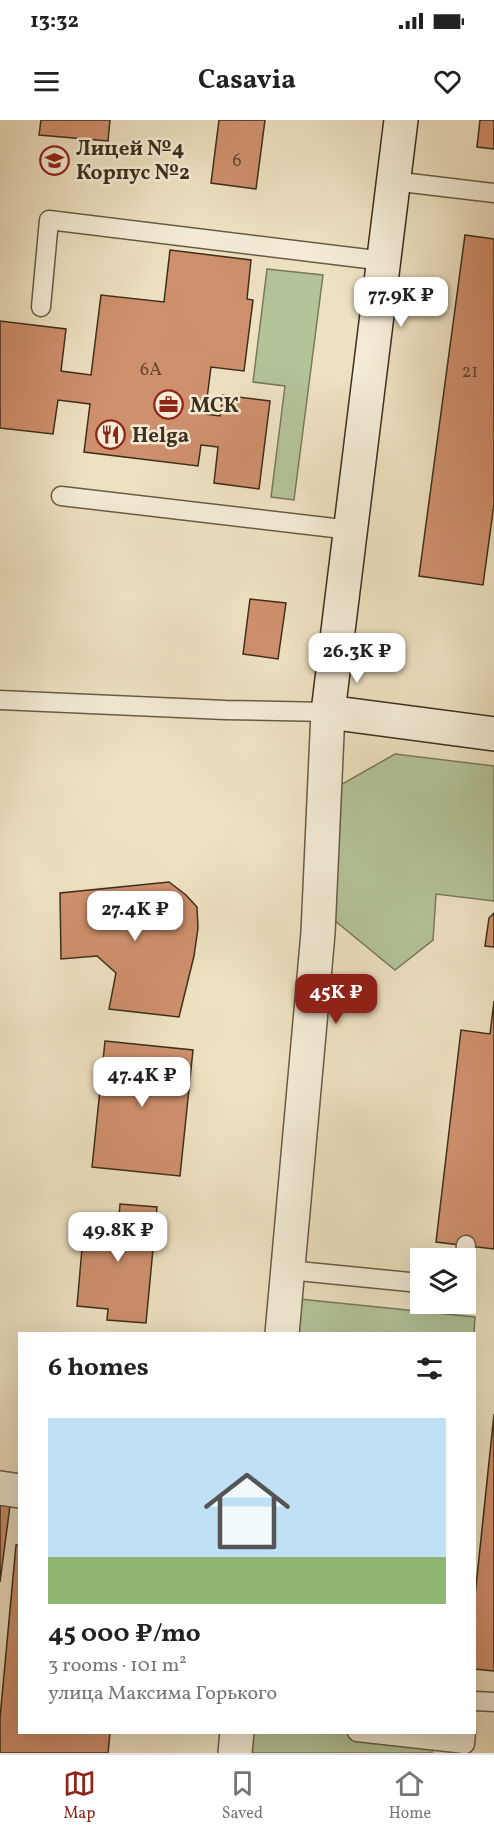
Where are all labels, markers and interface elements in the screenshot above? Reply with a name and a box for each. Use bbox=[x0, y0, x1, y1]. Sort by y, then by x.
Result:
text: 13:32 bbox=[30, 6, 79, 37]
text: Casavia bbox=[198, 62, 296, 100]
icon: menu bbox=[30, 65, 63, 98]
icon: heart bbox=[431, 65, 464, 98]
place label: Лицей №4 Корпус №2 bbox=[76, 135, 190, 188]
school or university icon: Лицей №4 Корпус №2 bbox=[39, 144, 71, 176]
house number: 6 bbox=[232, 149, 242, 174]
pin: 77.9K ₽ bbox=[346, 277, 456, 328]
text: 77.9K ₽ bbox=[368, 282, 434, 310]
house number: 6А bbox=[140, 358, 162, 383]
house number: 21 bbox=[462, 360, 478, 385]
office icon: МСК bbox=[153, 389, 185, 421]
place label: МСК bbox=[190, 392, 239, 421]
restaurant icon: Helga bbox=[95, 419, 127, 451]
place label: Helga bbox=[132, 422, 189, 451]
pin: 26.3K ₽ bbox=[302, 633, 412, 684]
text: 26.3K ₽ bbox=[322, 638, 392, 666]
pin: 27.4K ₽ bbox=[80, 891, 190, 942]
text: 27.4K ₽ bbox=[101, 896, 169, 924]
pin: 45K ₽ bbox=[294, 974, 378, 1025]
text: 45K ₽ bbox=[309, 979, 363, 1007]
pin: 47.4K ₽ bbox=[87, 1057, 197, 1108]
text: 47.4K ₽ bbox=[107, 1062, 177, 1090]
pin: 49.8K ₽ bbox=[63, 1212, 173, 1263]
text: 49.8K ₽ bbox=[82, 1217, 154, 1245]
map controls bbox=[410, 1248, 476, 1314]
button: layers bbox=[410, 1248, 476, 1314]
text: 6 homes bbox=[48, 1350, 149, 1386]
icon: filters bbox=[413, 1352, 446, 1385]
icon: home bbox=[193, 1457, 301, 1565]
text: 45 000 ₽/mo bbox=[48, 1616, 201, 1652]
text: 3 rooms · 101 m² bbox=[48, 1652, 187, 1680]
text: улица Максима Горького bbox=[48, 1680, 277, 1708]
tab: Map bbox=[63, 1767, 96, 1825]
tab: Saved bbox=[222, 1767, 263, 1825]
tab: Home bbox=[389, 1767, 431, 1825]

